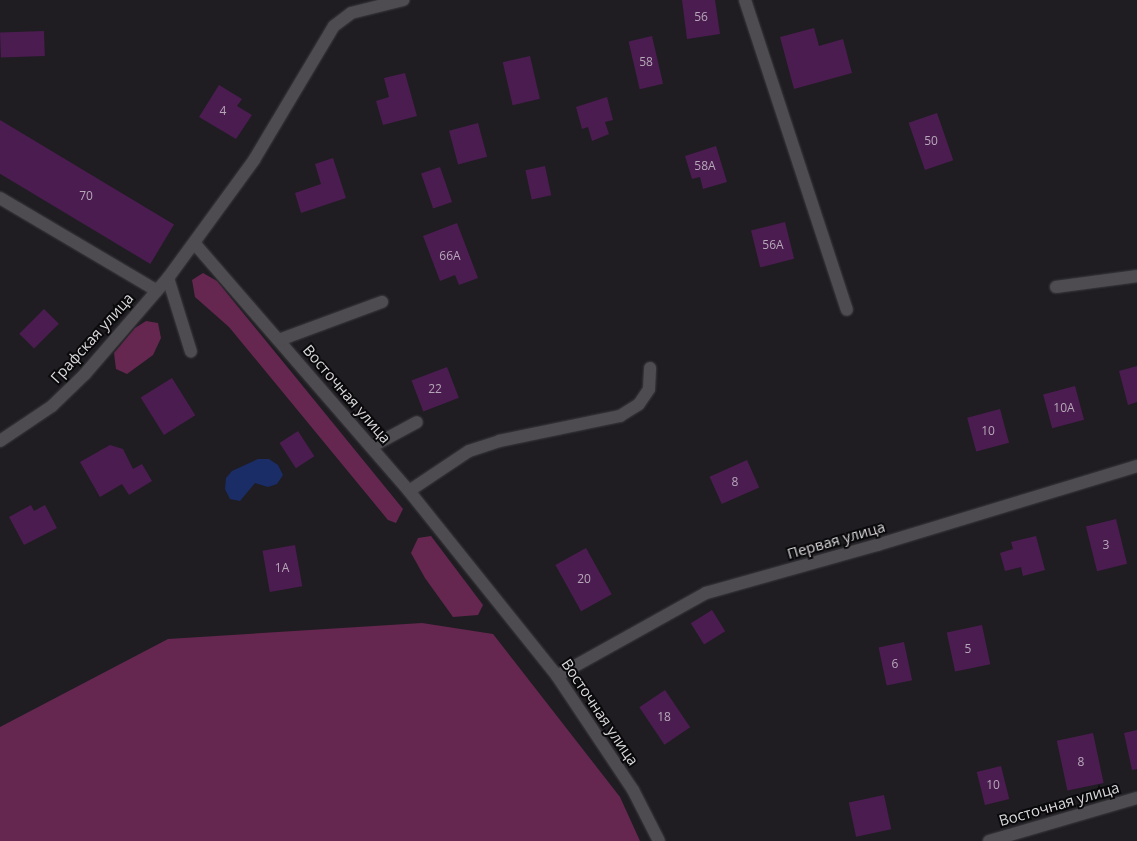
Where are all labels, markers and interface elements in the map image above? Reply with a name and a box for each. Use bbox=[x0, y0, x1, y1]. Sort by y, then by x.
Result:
house number: 56 bbox=[694, 10, 708, 24]
house number: 58 bbox=[639, 55, 653, 69]
house number: 4 bbox=[220, 104, 226, 118]
house number: 50 bbox=[924, 134, 938, 148]
house number: 58А bbox=[694, 159, 716, 173]
house number: 70 bbox=[79, 189, 93, 203]
house number: 56А bbox=[762, 238, 784, 252]
house number: 66А bbox=[439, 249, 461, 263]
street label: Графская улица bbox=[47, 289, 137, 387]
street label: Восточная улица bbox=[299, 341, 395, 447]
house number: 22 bbox=[428, 382, 442, 396]
house number: 10А bbox=[1053, 401, 1075, 415]
house number: 10 bbox=[981, 424, 995, 438]
house number: 8 bbox=[732, 475, 738, 489]
street label: Первая улица bbox=[785, 517, 887, 563]
house number: 3 bbox=[1103, 538, 1109, 552]
house number: 1А bbox=[275, 561, 289, 575]
house number: 20 bbox=[577, 572, 591, 586]
house number: 5 bbox=[965, 642, 971, 656]
street label: Восточная улица bbox=[558, 655, 642, 769]
house number: 6 bbox=[892, 657, 898, 671]
house number: 18 bbox=[657, 710, 671, 724]
house number: 8 bbox=[1078, 755, 1084, 769]
house number: 10 bbox=[986, 778, 1000, 792]
street label: Восточная улица bbox=[997, 778, 1121, 830]

